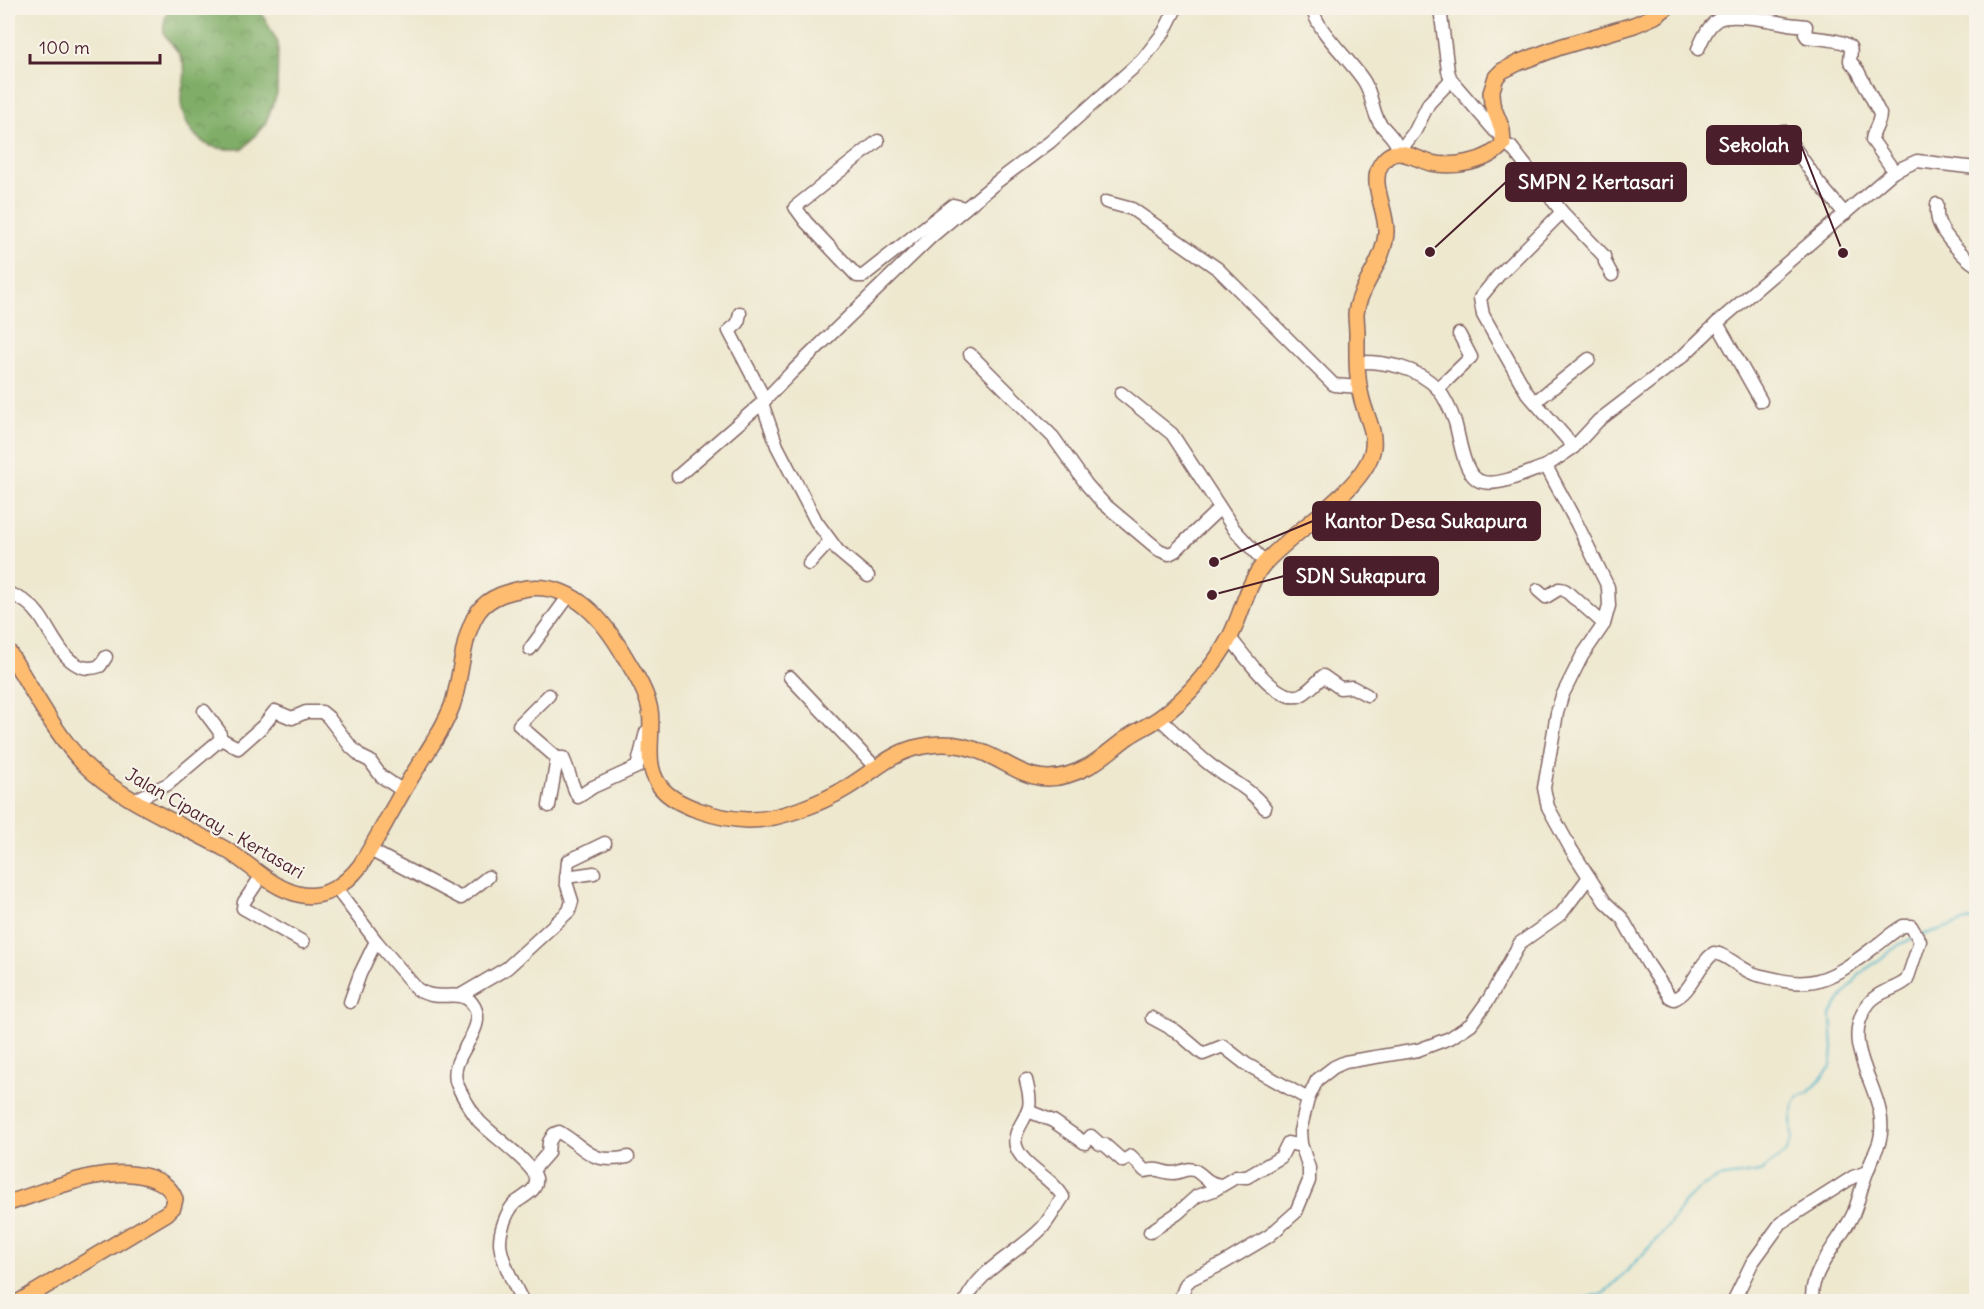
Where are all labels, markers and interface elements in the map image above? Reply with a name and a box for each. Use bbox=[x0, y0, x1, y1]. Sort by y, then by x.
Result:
scale bar bbox=[30, 27, 160, 65]
text: 100 m bbox=[39, 36, 90, 59]
callout: Sekolah bbox=[1707, 126, 1801, 164]
text: Sekolah bbox=[1719, 132, 1790, 157]
callout: SMPN 2 Kertasari bbox=[1506, 163, 1686, 201]
text: SMPN 2 Kertasari bbox=[1518, 169, 1674, 194]
callout: Kantor Desa Sukapura bbox=[1313, 502, 1540, 540]
text: Kantor Desa Sukapura bbox=[1325, 508, 1528, 533]
callout: SDN Sukapura bbox=[1284, 557, 1438, 595]
text: SDN Sukapura bbox=[1296, 563, 1427, 588]
street label: Jalan Ciparay - Kertasari bbox=[122, 762, 308, 884]

